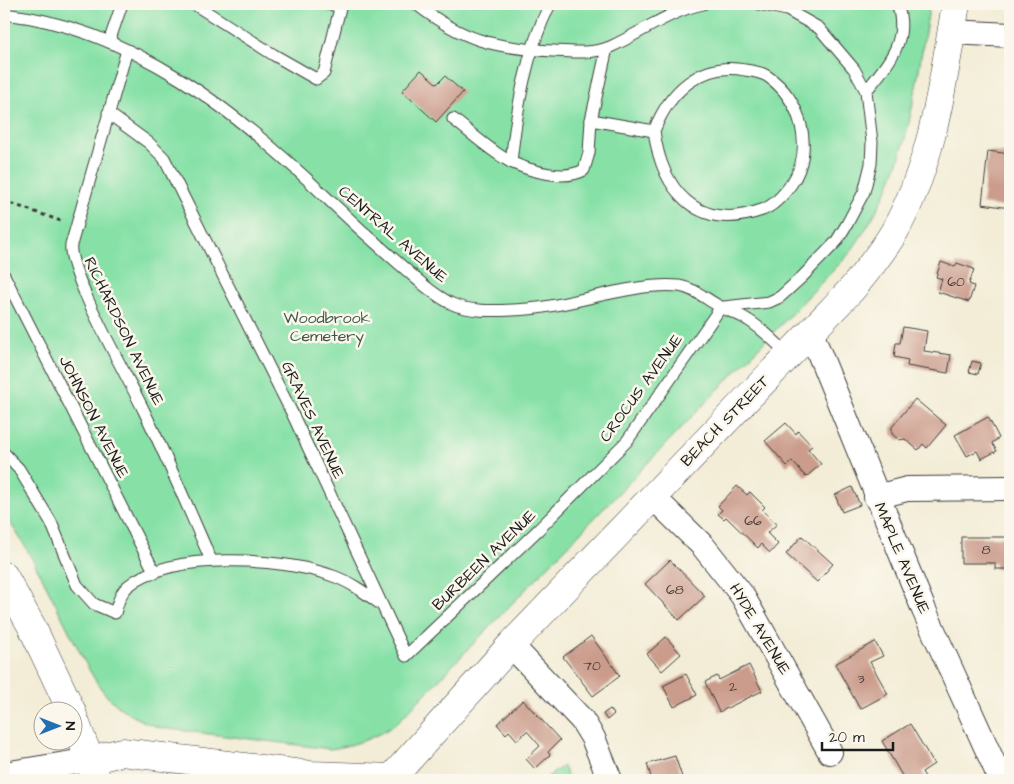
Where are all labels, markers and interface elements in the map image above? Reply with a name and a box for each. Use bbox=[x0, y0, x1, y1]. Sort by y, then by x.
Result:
street label: CENTRAL AVENUE bbox=[334, 180, 453, 288]
street label: RICHARDSON AVENUE bbox=[78, 253, 170, 409]
house number: 60 bbox=[947, 272, 965, 292]
park label: Woodbrook Cemetery bbox=[284, 307, 371, 348]
street label: CROCUS AVENUE bbox=[594, 329, 688, 447]
street label: JOHNSON AVENUE bbox=[54, 352, 135, 482]
street label: GRAVES AVENUE bbox=[276, 358, 350, 483]
street label: BEACH STREET bbox=[676, 371, 774, 471]
street label: MAPLE AVENUE bbox=[869, 499, 936, 617]
street label: BURBEEN AVENUE bbox=[427, 504, 541, 615]
house number: 66 bbox=[744, 511, 762, 531]
house number: 8 bbox=[981, 540, 991, 560]
street label: HYDE AVENUE bbox=[724, 579, 796, 679]
house number: 68 bbox=[666, 580, 684, 600]
house number: 70 bbox=[583, 656, 601, 676]
house number: 3 bbox=[857, 669, 865, 689]
house number: 2 bbox=[729, 677, 737, 697]
north arrow bbox=[32, 702, 82, 752]
scale bar bbox=[822, 719, 893, 751]
text: N bbox=[60, 722, 80, 731]
text: 20 m bbox=[829, 727, 865, 748]

